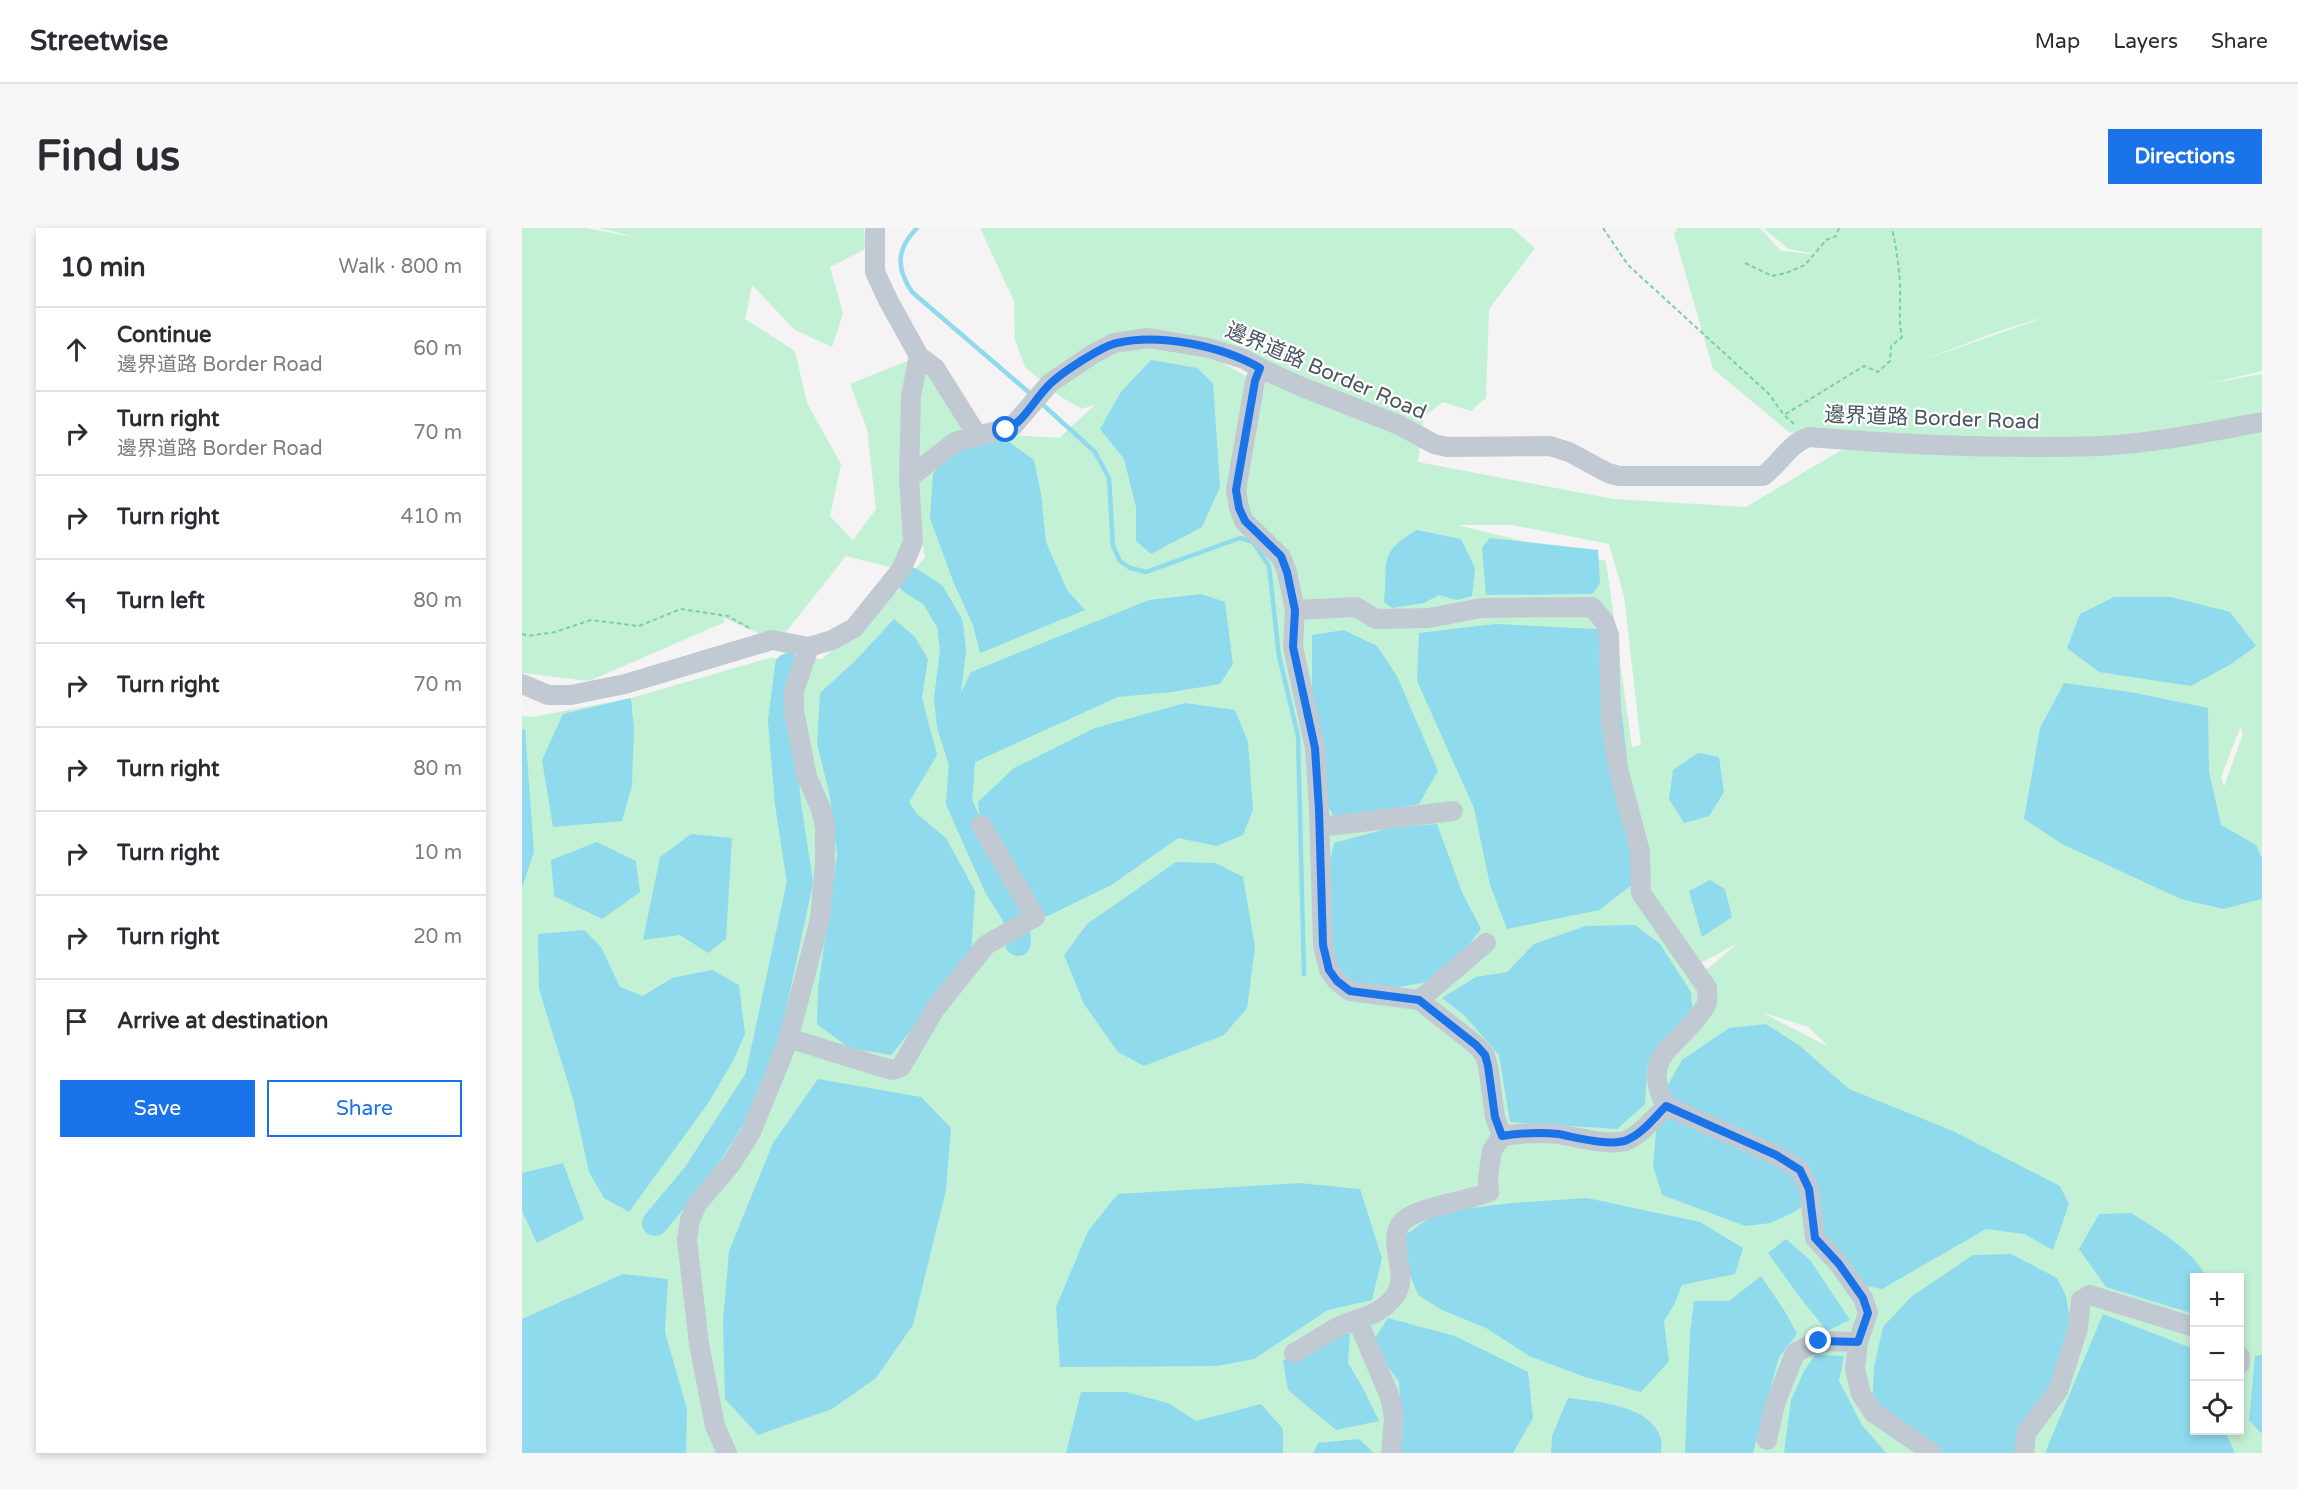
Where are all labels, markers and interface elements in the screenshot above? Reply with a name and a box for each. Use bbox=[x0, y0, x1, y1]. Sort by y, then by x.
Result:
text: Streetwise bbox=[30, 24, 168, 58]
text: Map bbox=[2035, 29, 2080, 54]
text: Layers bbox=[2113, 29, 2178, 54]
text: Share bbox=[2211, 29, 2268, 54]
button: Directions bbox=[2108, 129, 2262, 184]
text: Find us bbox=[36, 131, 180, 182]
text: 10 min bbox=[60, 252, 146, 283]
text: Walk · 800 m bbox=[339, 255, 462, 279]
street label: 邊界道路 Border Road bbox=[1222, 318, 1430, 425]
text: Continue bbox=[117, 322, 212, 348]
icon: ahead bbox=[60, 333, 93, 366]
text: 60 m bbox=[413, 337, 462, 361]
text: 邊界道路 Border Road bbox=[117, 353, 323, 377]
street label: 邊界道路 Border Road bbox=[1824, 402, 2040, 435]
text: Turn right bbox=[117, 406, 219, 432]
route start bbox=[992, 416, 1018, 442]
icon: right bbox=[60, 417, 93, 450]
text: 70 m bbox=[413, 421, 462, 445]
text: 邊界道路 Border Road bbox=[117, 437, 323, 461]
icon: right bbox=[60, 501, 93, 534]
text: Turn right bbox=[117, 504, 219, 530]
text: 410 m bbox=[401, 505, 462, 529]
icon: left bbox=[60, 585, 93, 618]
text: Turn left bbox=[117, 588, 205, 614]
text: 80 m bbox=[413, 589, 462, 613]
icon: right bbox=[60, 669, 93, 702]
text: Turn right bbox=[117, 672, 219, 698]
text: 70 m bbox=[413, 673, 462, 697]
icon: right bbox=[60, 753, 93, 786]
text: Turn right bbox=[117, 756, 219, 782]
text: 80 m bbox=[413, 757, 462, 781]
icon: right bbox=[60, 837, 93, 870]
text: Turn right bbox=[117, 840, 219, 866]
text: 10 m bbox=[413, 841, 462, 865]
icon: right bbox=[60, 921, 93, 954]
text: Turn right bbox=[117, 924, 219, 950]
text: 20 m bbox=[413, 925, 462, 949]
icon: arrive bbox=[60, 1005, 93, 1038]
text: Arrive at destination bbox=[117, 1008, 328, 1034]
button: Save bbox=[60, 1080, 255, 1137]
button: Share bbox=[267, 1080, 462, 1137]
map controls bbox=[2190, 1273, 2244, 1435]
button: + bbox=[2190, 1273, 2244, 1327]
route end bbox=[1805, 1327, 1831, 1353]
button: − bbox=[2190, 1327, 2244, 1381]
button: locate bbox=[2190, 1381, 2244, 1435]

